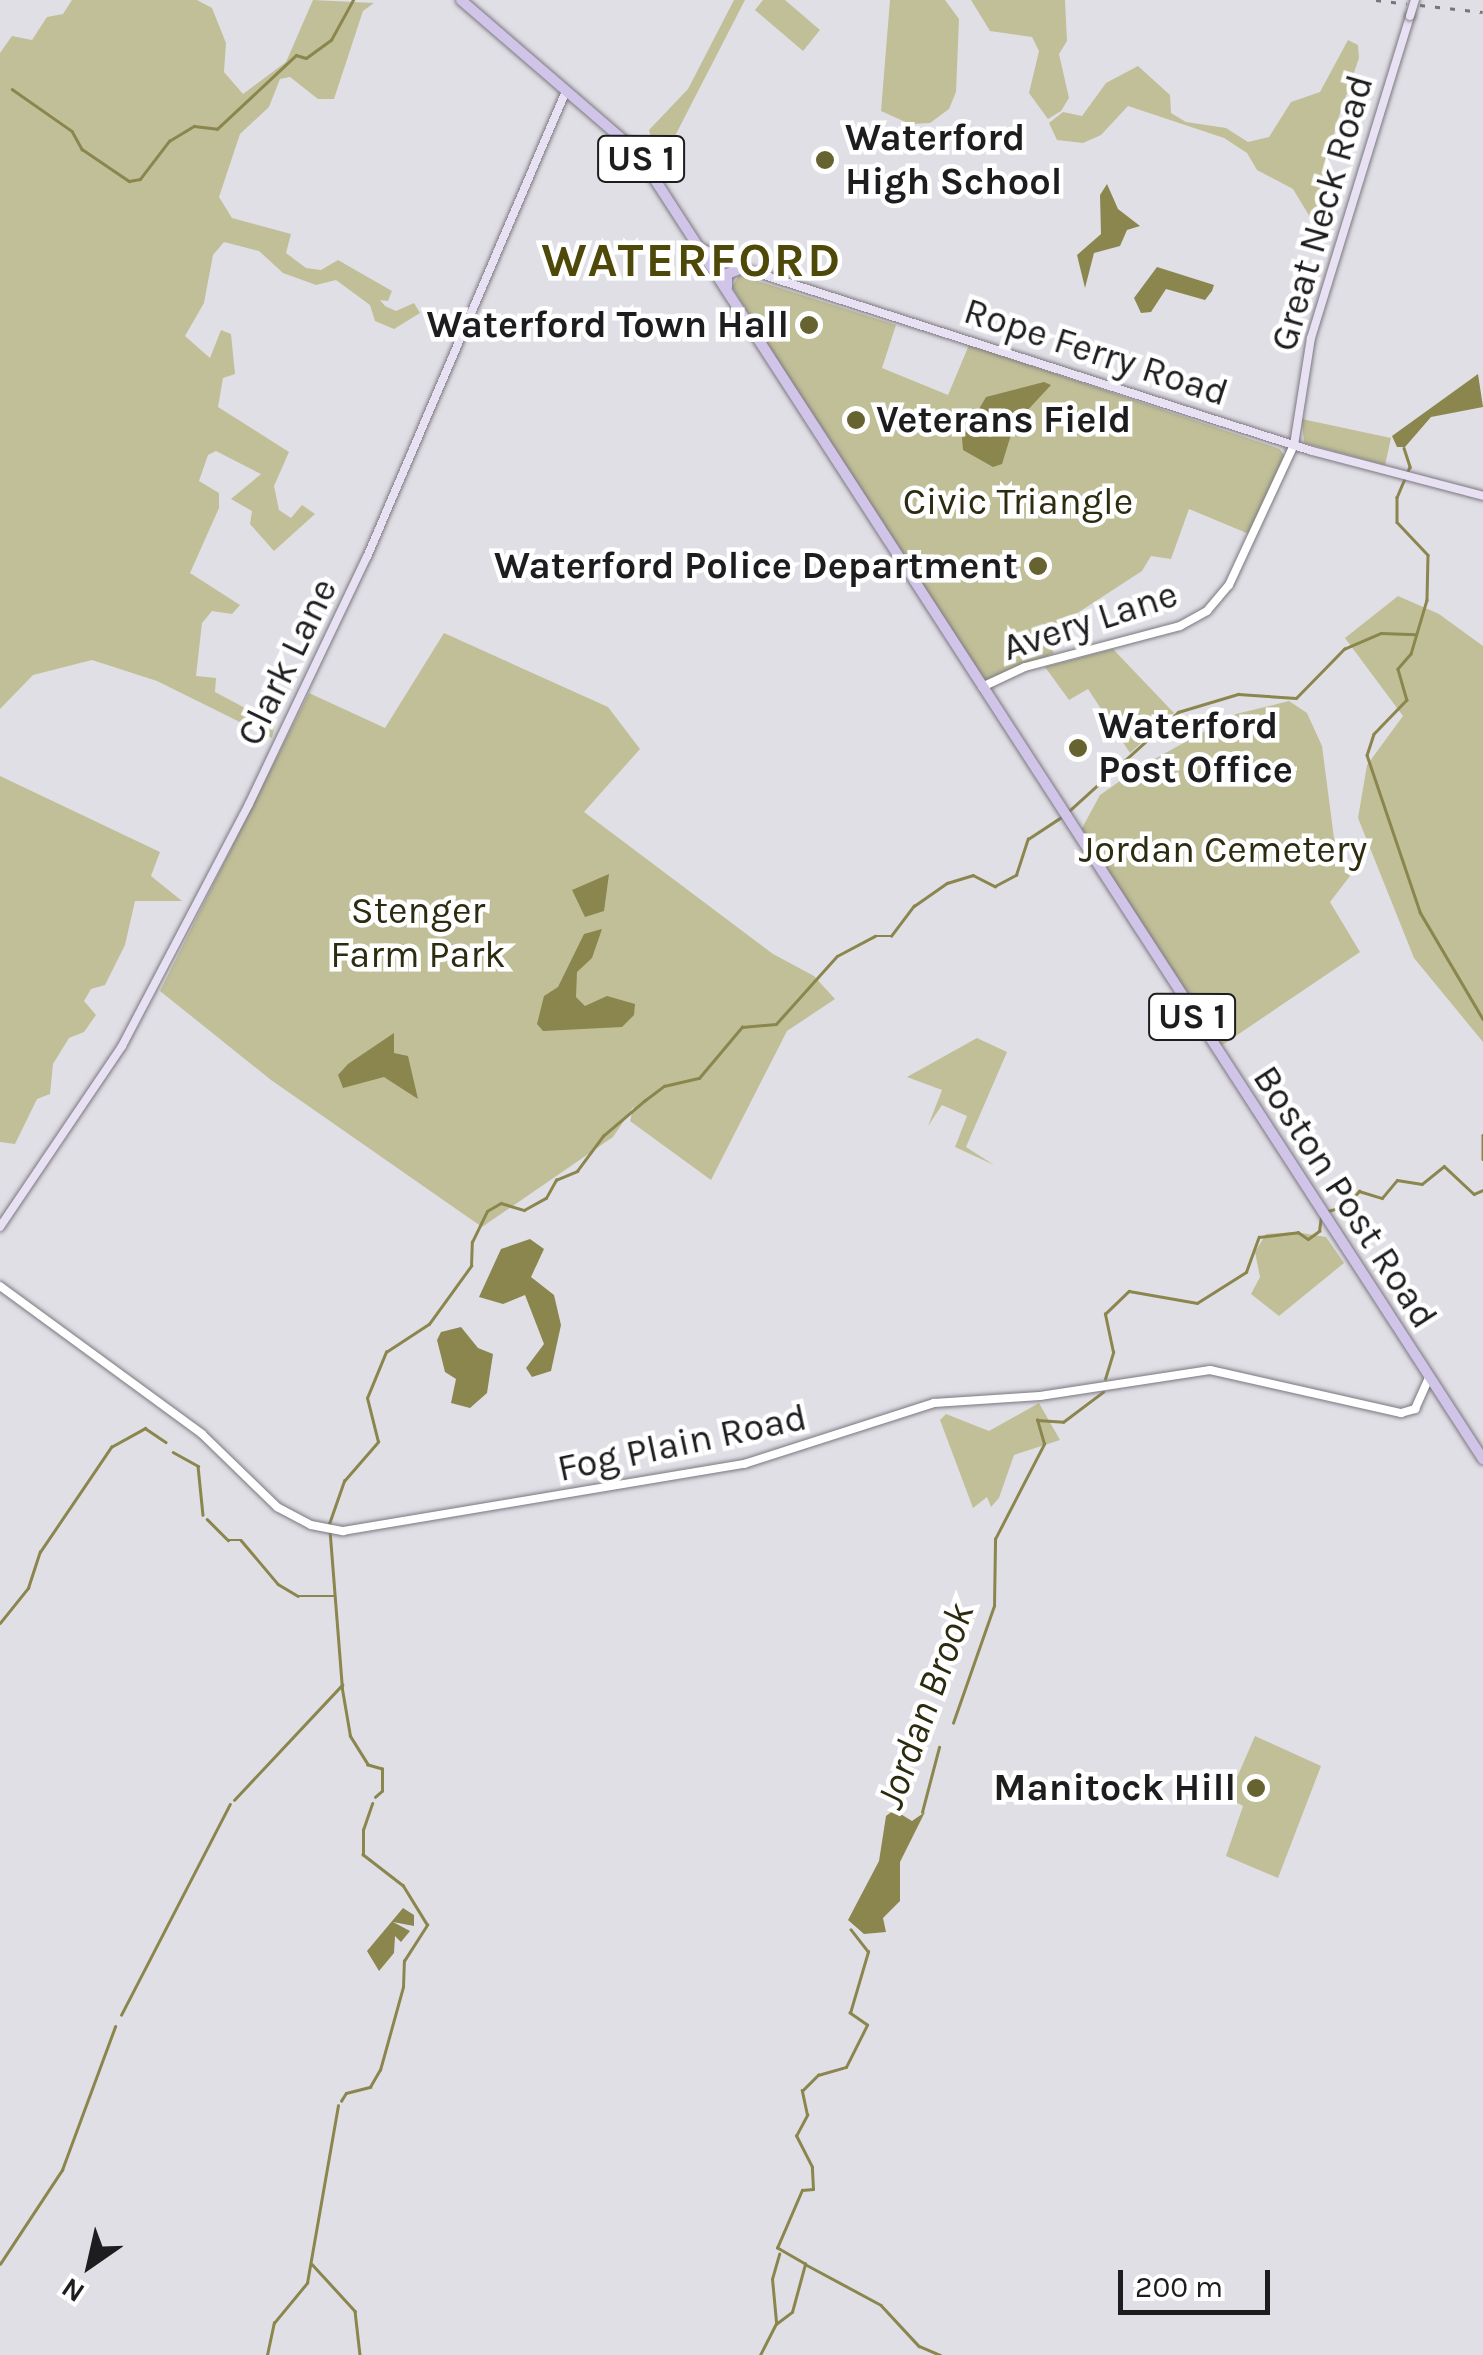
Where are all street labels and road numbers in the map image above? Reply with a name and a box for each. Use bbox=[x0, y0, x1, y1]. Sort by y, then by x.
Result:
street label: Great Neck Road bbox=[1261, 70, 1383, 356]
road number: US 1 bbox=[596, 129, 686, 189]
street label: Rope Ferry Road bbox=[958, 288, 1234, 416]
street label: Clark Lane bbox=[227, 571, 347, 753]
street label: Avery Lane bbox=[997, 571, 1183, 671]
road number: US 1 bbox=[1147, 987, 1237, 1047]
street label: Boston Post Road bbox=[1243, 1057, 1447, 1337]
street label: Fog Plain Road bbox=[553, 1394, 811, 1492]

